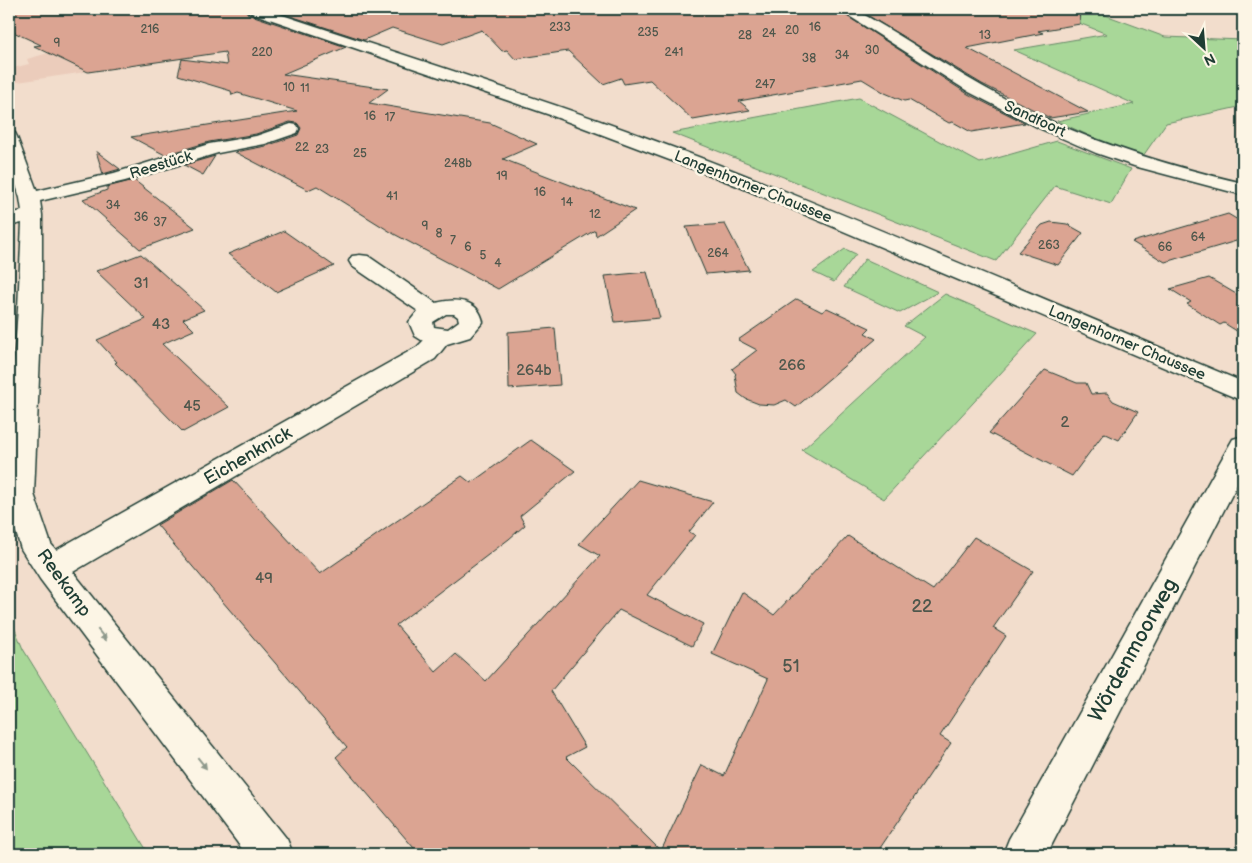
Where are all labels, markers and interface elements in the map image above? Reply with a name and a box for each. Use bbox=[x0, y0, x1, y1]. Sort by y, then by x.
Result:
house number: 233 bbox=[549, 20, 571, 35]
house number: 16 bbox=[809, 20, 821, 35]
house number: 216 bbox=[141, 22, 159, 37]
north arrow bbox=[1180, 22, 1230, 72]
house number: 20 bbox=[785, 23, 799, 38]
house number: 235 bbox=[637, 25, 659, 40]
house number: 24 bbox=[762, 26, 777, 41]
house number: 28 bbox=[738, 28, 752, 43]
house number: 13 bbox=[979, 28, 991, 43]
house number: 9 bbox=[54, 36, 61, 51]
house number: 30 bbox=[865, 43, 879, 58]
house number: 220 bbox=[251, 45, 273, 60]
house number: 241 bbox=[665, 45, 683, 60]
house number: 34 bbox=[835, 48, 850, 63]
text: N bbox=[1201, 49, 1218, 69]
house number: 38 bbox=[802, 51, 816, 66]
house number: 247 bbox=[755, 77, 775, 92]
house number: 10 bbox=[283, 80, 295, 95]
house number: 11 bbox=[300, 81, 310, 96]
street label: Sandfoort bbox=[1001, 96, 1069, 142]
house number: 16 bbox=[364, 109, 376, 124]
house number: 17 bbox=[385, 110, 395, 125]
house number: 22 bbox=[295, 140, 309, 155]
house number: 23 bbox=[315, 142, 329, 157]
street label: Reestück bbox=[128, 146, 195, 183]
house number: 25 bbox=[353, 146, 367, 161]
street label: Langenhorner Chaussee bbox=[671, 147, 835, 227]
house number: 248b bbox=[444, 156, 472, 171]
house number: 19 bbox=[496, 169, 508, 184]
house number: 16 bbox=[534, 185, 546, 200]
house number: 41 bbox=[386, 189, 398, 204]
house number: 14 bbox=[561, 195, 574, 210]
house number: 34 bbox=[106, 198, 121, 213]
house number: 12 bbox=[589, 207, 601, 222]
house number: 36 bbox=[134, 210, 148, 225]
house number: 37 bbox=[153, 215, 167, 230]
house number: 9 bbox=[422, 219, 429, 234]
house number: 8 bbox=[436, 226, 443, 241]
house number: 64 bbox=[1191, 230, 1206, 245]
house number: 7 bbox=[450, 233, 456, 248]
house number: 263 bbox=[1038, 238, 1060, 253]
house number: 6 bbox=[464, 240, 472, 255]
house number: 66 bbox=[1158, 240, 1172, 255]
house number: 264 bbox=[707, 246, 730, 261]
house number: 5 bbox=[480, 248, 487, 263]
house number: 4 bbox=[494, 256, 502, 271]
house number: 31 bbox=[133, 274, 149, 293]
street label: Langenhorner Chaussee bbox=[1046, 301, 1208, 385]
house number: 43 bbox=[152, 315, 170, 334]
house number: 266 bbox=[778, 356, 806, 375]
house number: 264b bbox=[516, 361, 552, 380]
house number: 45 bbox=[183, 397, 201, 416]
house number: 2 bbox=[1061, 413, 1070, 432]
street label: Eichenknick bbox=[200, 422, 296, 490]
street label: Reekamp bbox=[33, 545, 95, 621]
house number: 49 bbox=[255, 569, 273, 588]
street label: Wördenmoorweg bbox=[1083, 574, 1183, 726]
house number: 22 bbox=[911, 596, 933, 617]
one-way arrow bbox=[97, 628, 108, 641]
house number: 51 bbox=[782, 656, 800, 677]
one-way arrow bbox=[197, 756, 208, 769]

